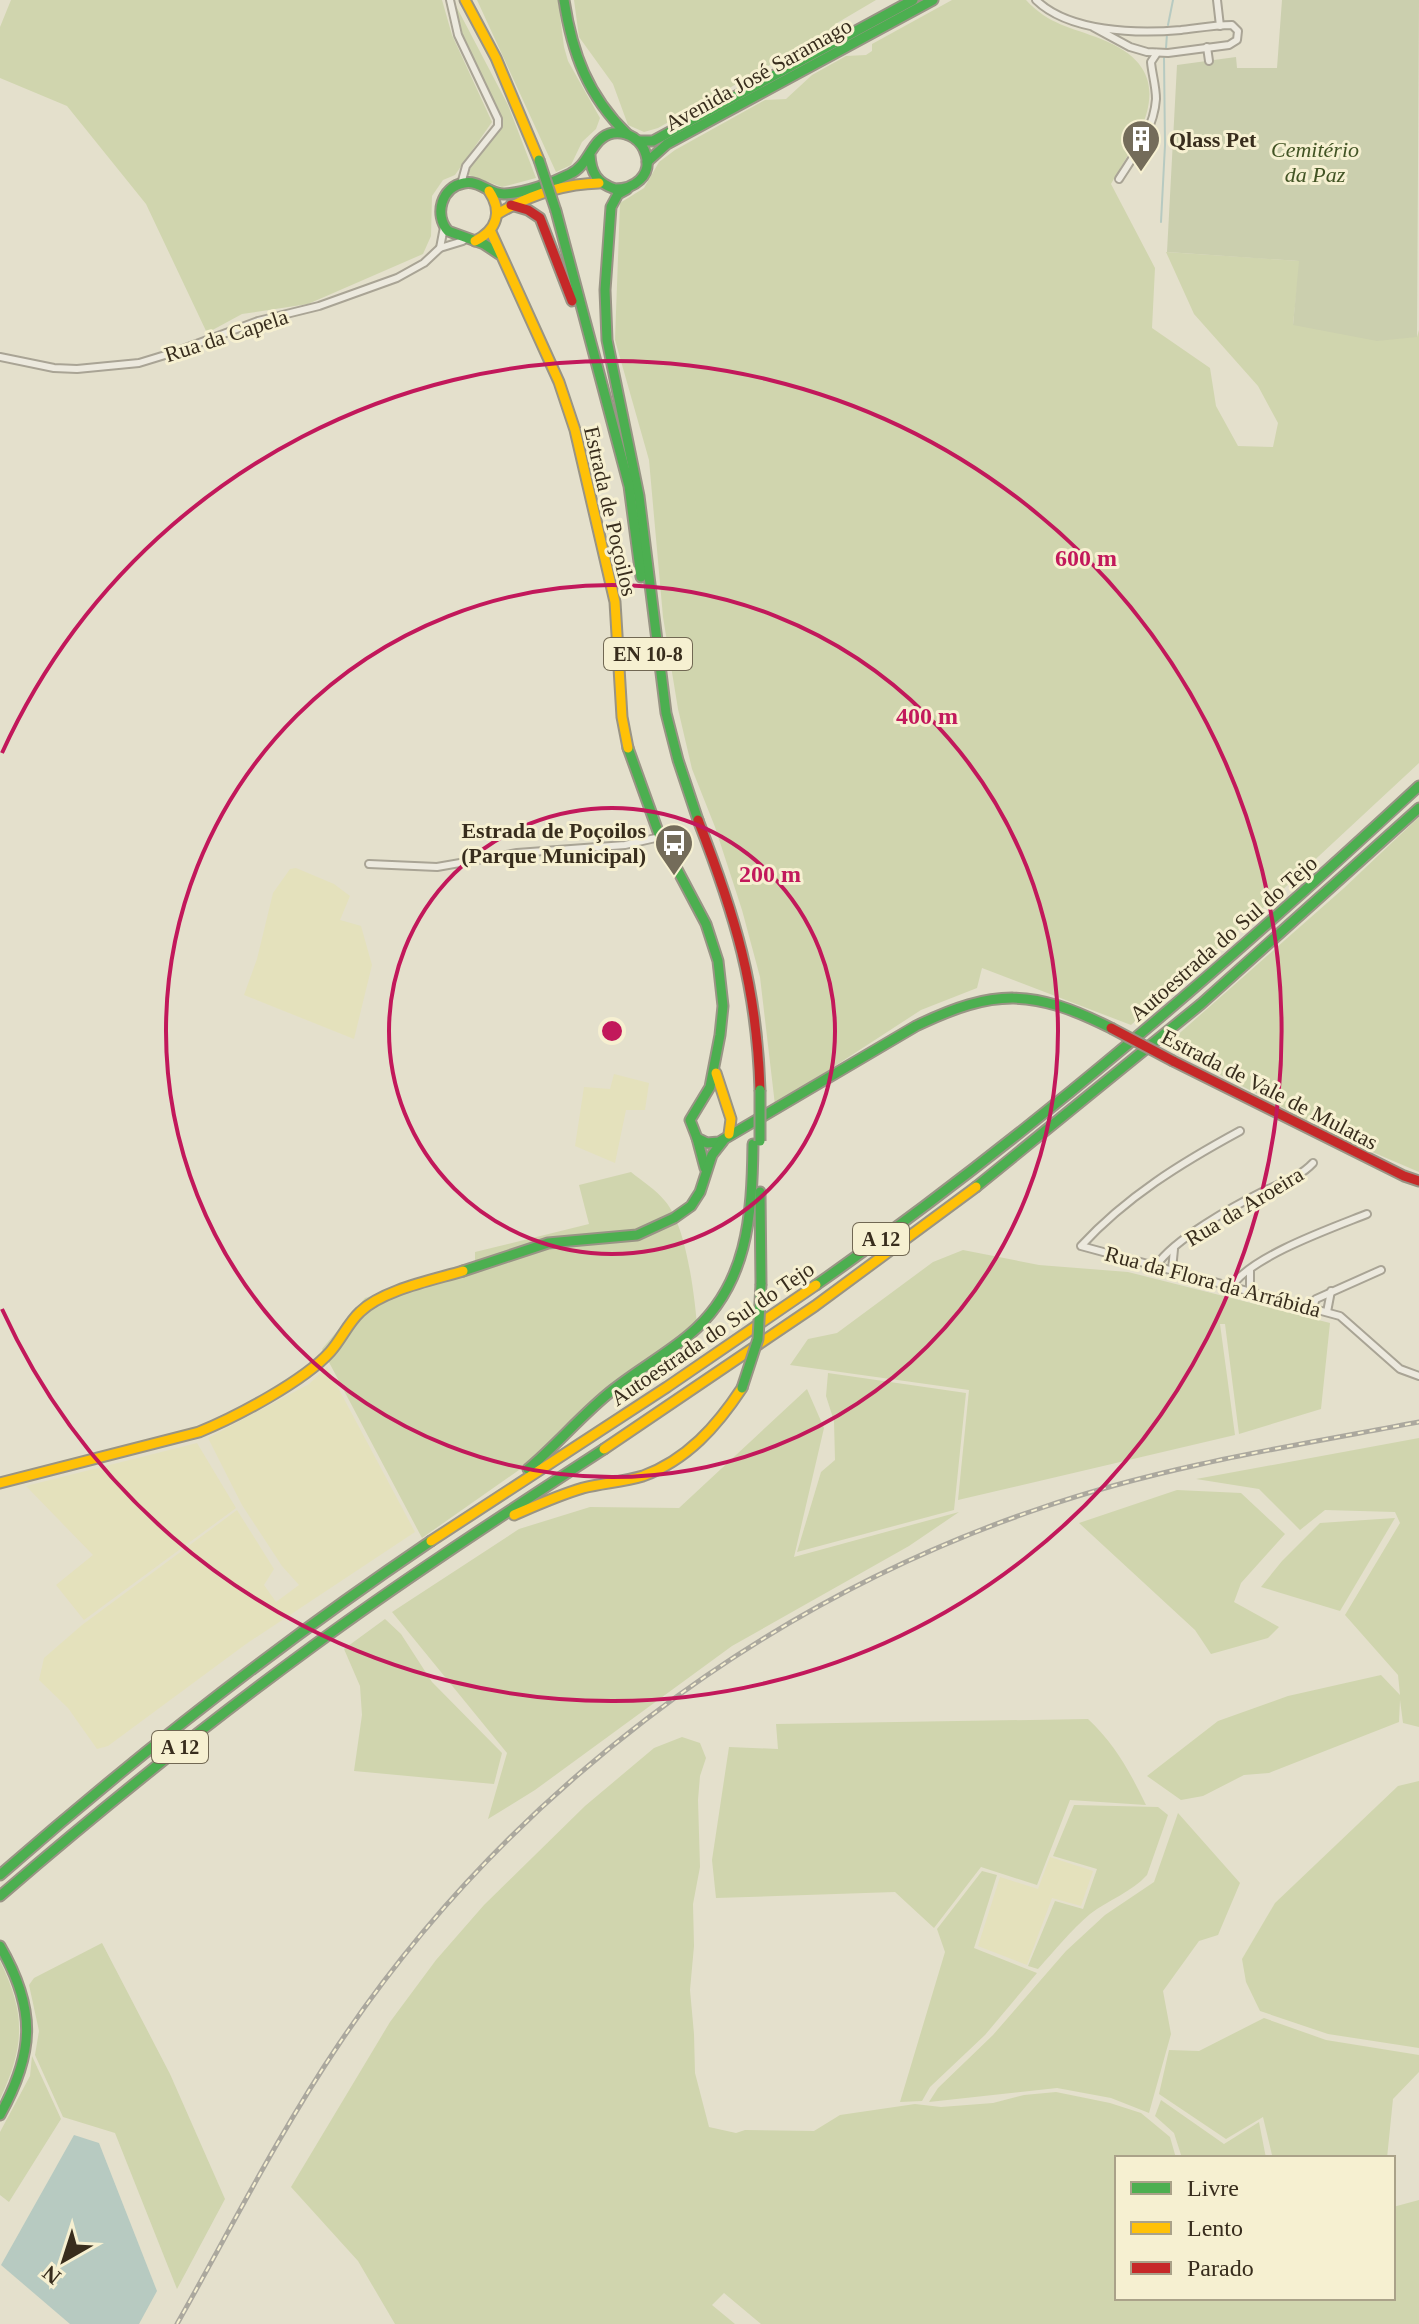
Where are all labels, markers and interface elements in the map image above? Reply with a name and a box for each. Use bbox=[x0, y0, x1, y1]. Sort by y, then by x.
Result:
street label: Avenida José Saramago bbox=[660, 13, 856, 136]
building icon: Qlass Pet bbox=[1120, 118, 1162, 173]
place label: Qlass Pet bbox=[1169, 127, 1257, 152]
park label: Cemitério da Paz bbox=[1271, 137, 1359, 187]
street label: Rua da Capela bbox=[161, 304, 291, 367]
street label: Estrada de Poçoilos bbox=[579, 424, 642, 598]
text: 600 m bbox=[1055, 545, 1117, 571]
road number: EN 10-8 bbox=[604, 638, 692, 670]
text: 400 m bbox=[896, 703, 958, 729]
place label: Estrada de Poçoilos (Parque Municipal) bbox=[461, 818, 646, 868]
bus stop icon: Estrada de Poçoilos (Parque Municipal) bbox=[653, 822, 695, 877]
street label: Autoestrada do Sul do Tejo bbox=[1125, 850, 1322, 1027]
text: 200 m bbox=[739, 861, 801, 887]
centre of rings bbox=[598, 1017, 626, 1045]
street label: Estrada de Vale de Mulatas bbox=[1158, 1024, 1382, 1155]
street label: Rua da Aroeira bbox=[1181, 1161, 1308, 1251]
road number: A 12 bbox=[853, 1223, 909, 1255]
street label: Rua da Flora da Arrábida bbox=[1102, 1241, 1324, 1322]
street label: Autoestrada do Sul do Tejo bbox=[606, 1256, 819, 1411]
road number: A 12 bbox=[152, 1731, 208, 1763]
legend bbox=[1115, 2156, 1395, 2300]
text: Livre bbox=[1187, 2175, 1239, 2201]
text: Lento bbox=[1187, 2215, 1243, 2241]
north arrow bbox=[24, 2220, 104, 2300]
text: Parado bbox=[1187, 2255, 1254, 2281]
text: N bbox=[38, 2260, 66, 2290]

